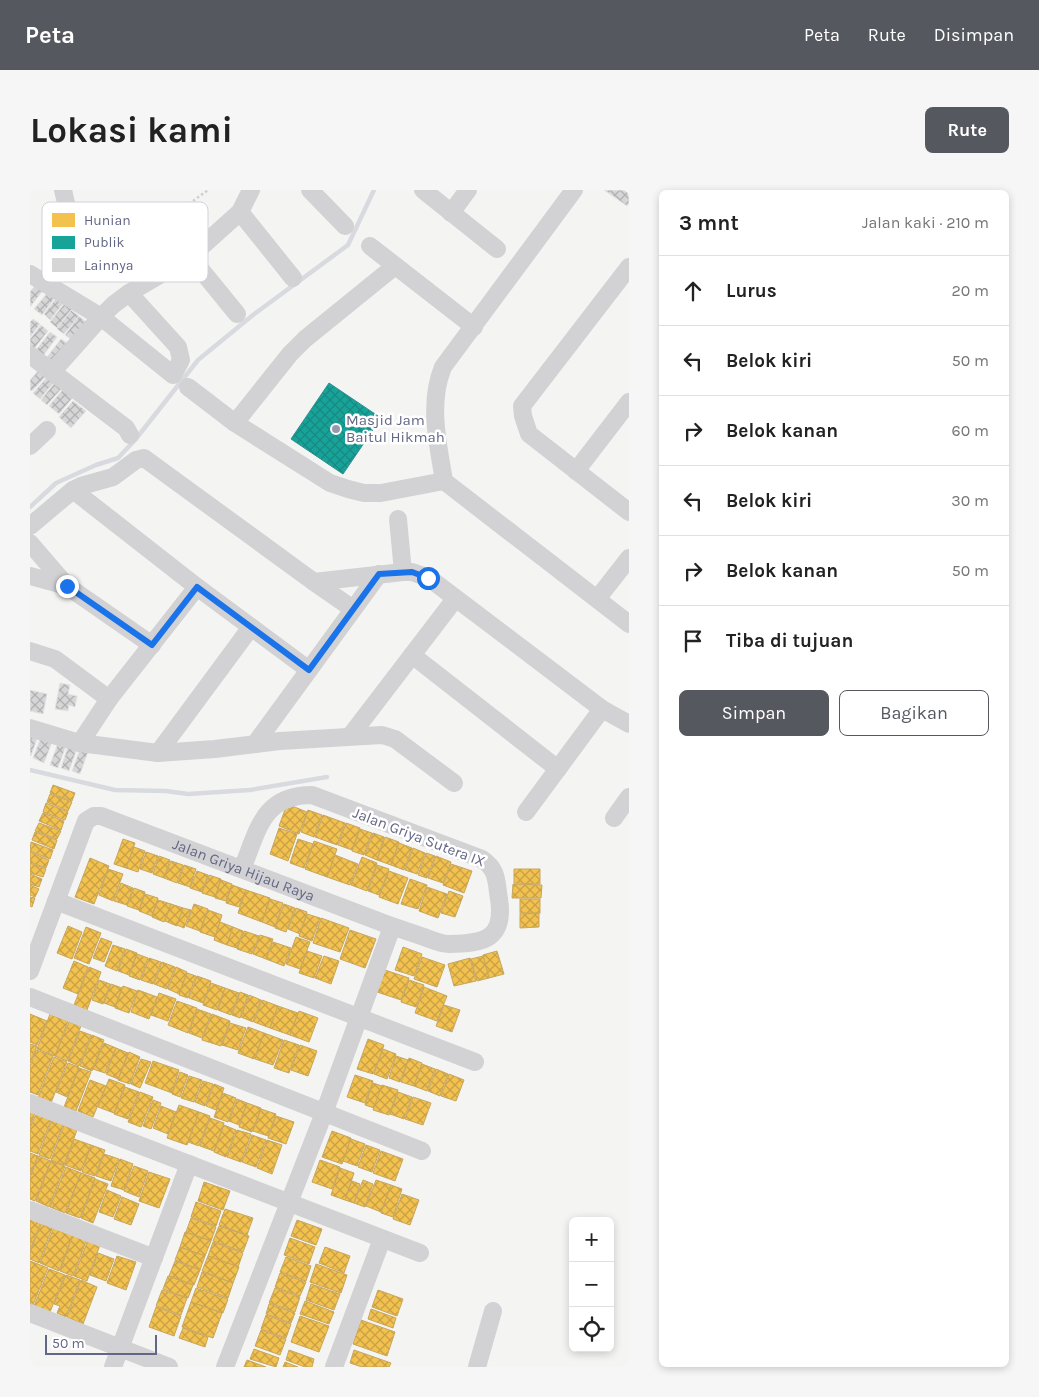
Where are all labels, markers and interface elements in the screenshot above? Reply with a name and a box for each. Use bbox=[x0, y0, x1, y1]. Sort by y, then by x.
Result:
text: Peta bbox=[25, 21, 75, 49]
text: Peta bbox=[804, 24, 840, 46]
text: Rute bbox=[868, 24, 906, 46]
text: Disimpan bbox=[934, 24, 1014, 46]
button: Rute bbox=[925, 107, 1009, 153]
text: Lokasi kami bbox=[30, 110, 233, 151]
legend bbox=[42, 202, 208, 282]
text: 3 mnt bbox=[679, 211, 739, 235]
text: Hunian bbox=[84, 212, 131, 229]
text: Jalan kaki · 210 m bbox=[862, 213, 989, 232]
text: Publik bbox=[84, 234, 125, 251]
text: Lainnya bbox=[84, 257, 134, 274]
icon: ahead bbox=[679, 277, 707, 305]
text: Lurus bbox=[726, 280, 777, 302]
text: 20 m bbox=[951, 281, 989, 300]
icon: left bbox=[679, 347, 707, 375]
text: Belok kiri bbox=[726, 350, 812, 372]
text: 50 m bbox=[952, 351, 989, 370]
place label: Masjid Jam Baitul Hikmah bbox=[346, 411, 445, 446]
icon: right bbox=[679, 417, 707, 445]
text: Belok kanan bbox=[726, 420, 838, 442]
text: 60 m bbox=[952, 421, 989, 440]
marker: Masjid Jam Baitul Hikmah bbox=[330, 423, 342, 435]
icon: left bbox=[679, 487, 707, 515]
text: Belok kiri bbox=[726, 490, 812, 512]
text: 30 m bbox=[951, 491, 989, 510]
icon: right bbox=[679, 557, 707, 585]
text: Belok kanan bbox=[726, 560, 838, 582]
text: 50 m bbox=[952, 561, 989, 580]
route start bbox=[417, 567, 440, 590]
route end bbox=[56, 575, 79, 598]
icon: arrive bbox=[679, 627, 707, 655]
text: Tiba di tujuan bbox=[726, 630, 853, 652]
button: Simpan bbox=[679, 690, 829, 736]
button: Bagikan bbox=[839, 690, 989, 736]
street label: Jalan Griya Sutera IX bbox=[350, 803, 488, 871]
street label: Jalan Griya Hijau Raya bbox=[170, 835, 317, 905]
map controls bbox=[569, 1217, 614, 1352]
button: + bbox=[569, 1217, 614, 1262]
button: − bbox=[569, 1262, 614, 1307]
button: locate bbox=[569, 1307, 614, 1352]
scale bar bbox=[45, 1332, 158, 1355]
text: 50 m bbox=[52, 1335, 85, 1352]

